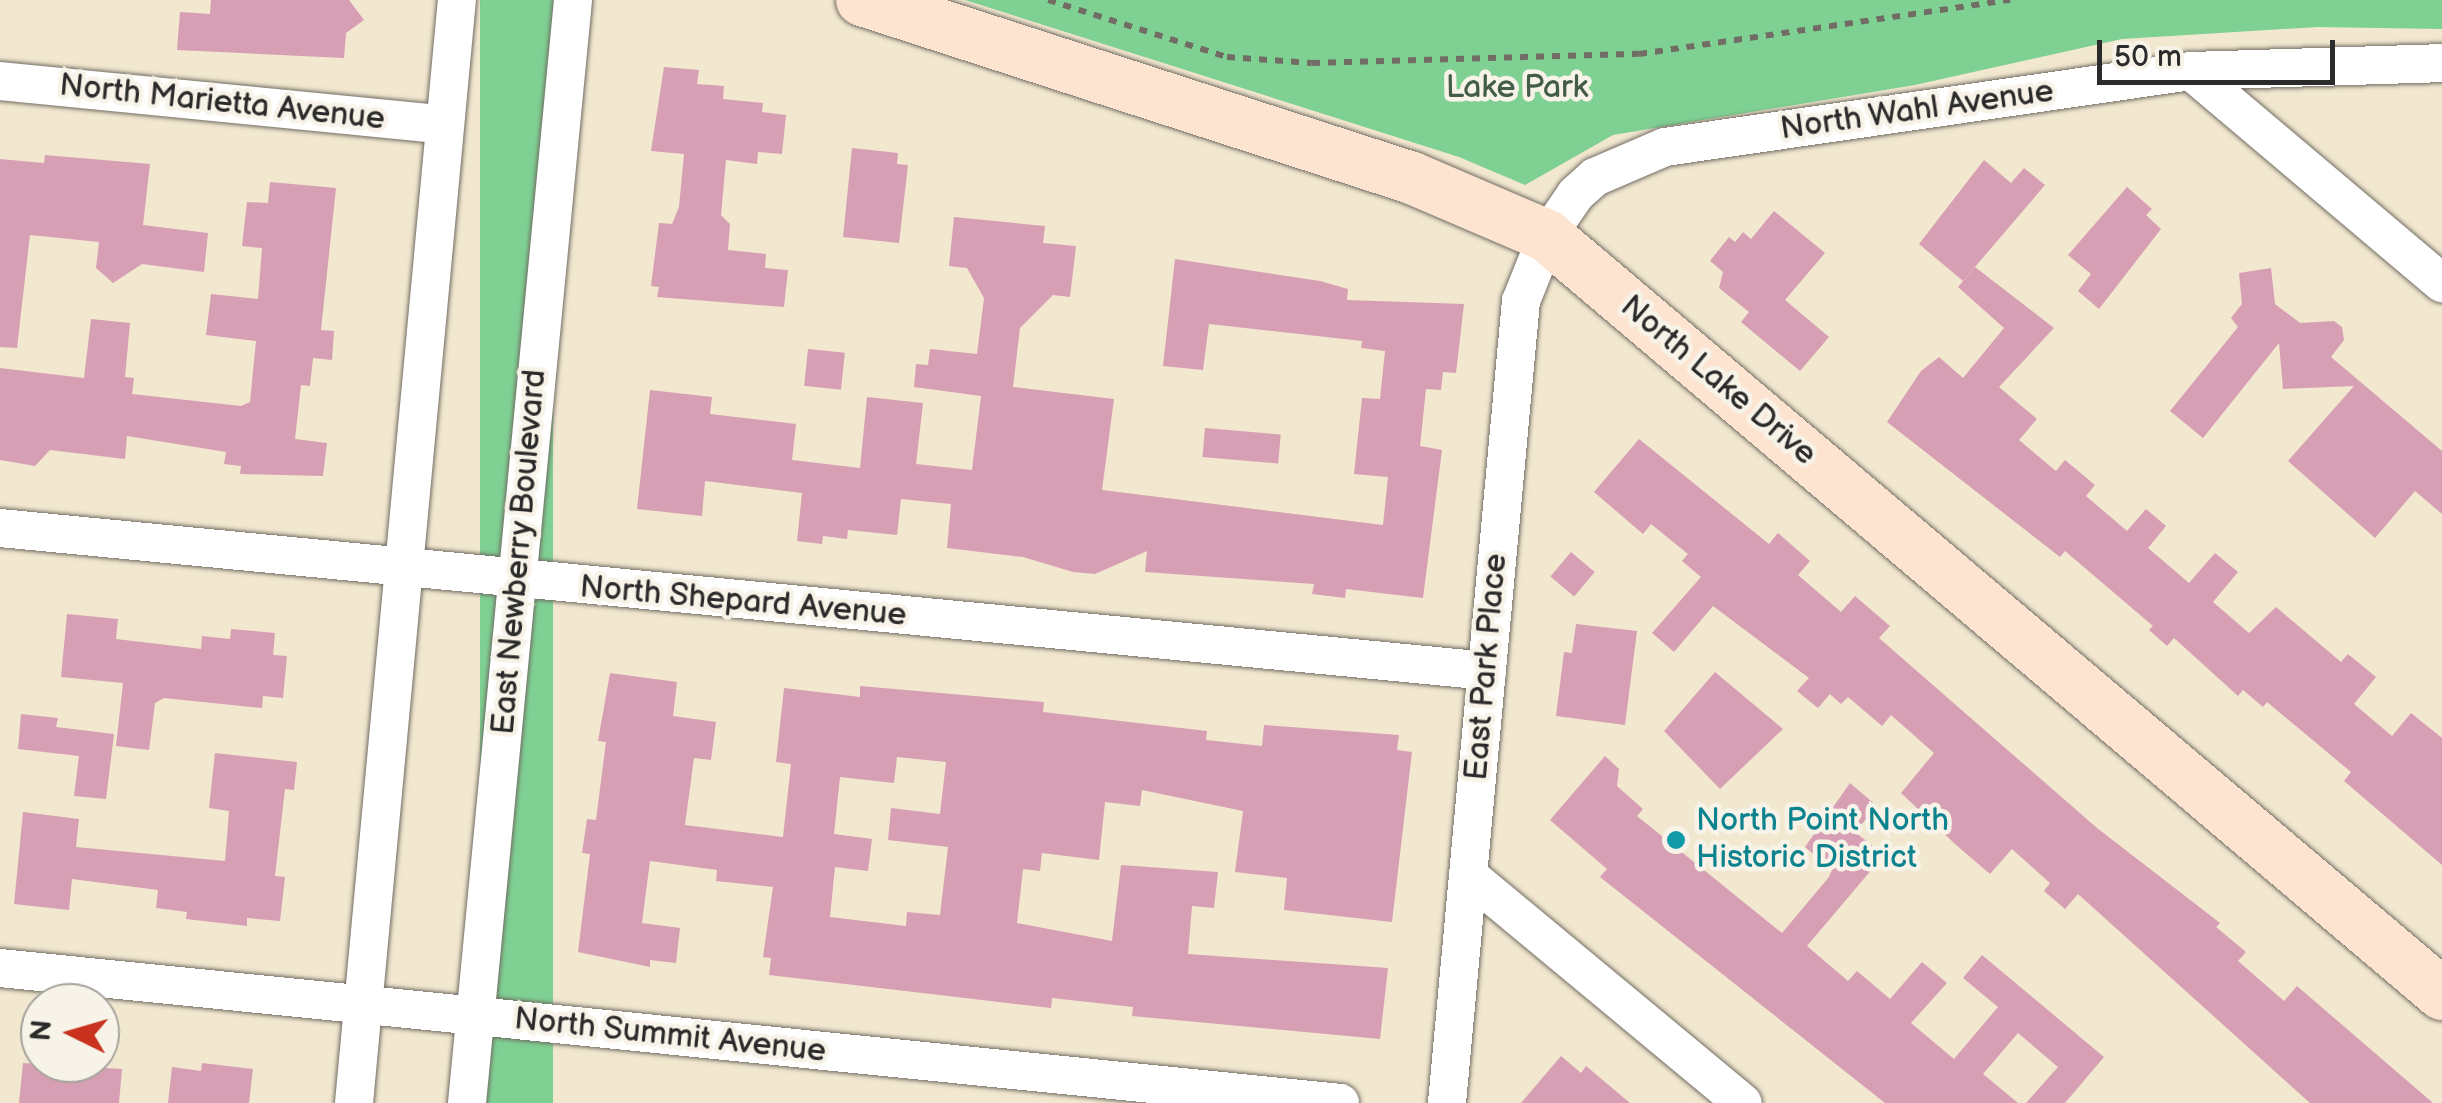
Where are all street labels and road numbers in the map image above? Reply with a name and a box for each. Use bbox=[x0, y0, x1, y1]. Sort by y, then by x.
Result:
street label: North Marietta Avenue bbox=[57, 67, 387, 139]
street label: North Wahl Avenue bbox=[1777, 73, 2057, 149]
street label: North Lake Drive bbox=[1612, 288, 1824, 474]
street label: East Newberry Boulevard bbox=[485, 367, 555, 737]
street label: East Park Place bbox=[1458, 552, 1516, 782]
street label: North Shepard Avenue bbox=[578, 569, 908, 635]
street label: North Summit Avenue bbox=[512, 1001, 828, 1071]

